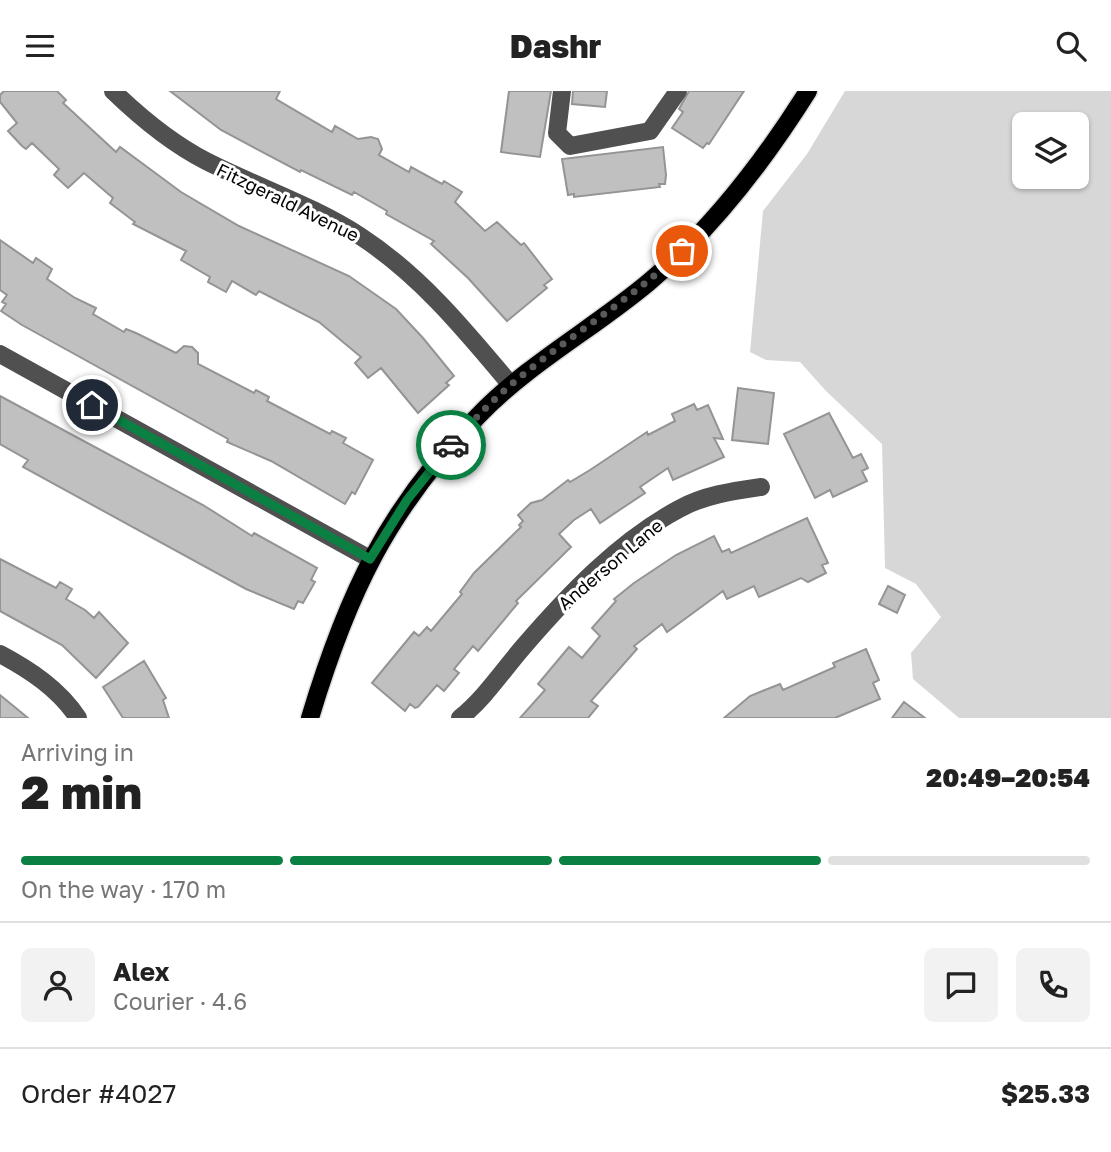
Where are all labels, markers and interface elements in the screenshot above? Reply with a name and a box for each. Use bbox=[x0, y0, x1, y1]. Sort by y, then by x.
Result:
icon: menu bbox=[21, 27, 59, 65]
text: Dashr bbox=[510, 27, 601, 65]
icon: search bbox=[1052, 27, 1090, 65]
map controls bbox=[1012, 112, 1089, 189]
button: layers bbox=[1012, 112, 1089, 189]
street label: Fitzgerald Avenue bbox=[213, 158, 363, 246]
pin bbox=[652, 221, 712, 281]
icon: bag bbox=[663, 232, 701, 270]
pin bbox=[62, 375, 122, 435]
icon: home bbox=[73, 386, 111, 424]
courier bbox=[416, 410, 486, 480]
icon: car bbox=[432, 426, 470, 464]
street label: Anderson Lane bbox=[553, 514, 667, 614]
text: Arriving in bbox=[21, 738, 134, 766]
text: 20:49–20:54 bbox=[926, 762, 1090, 793]
text: 2 min bbox=[21, 764, 142, 819]
text: On the way · 170 m bbox=[21, 875, 226, 903]
button: person bbox=[21, 948, 95, 1022]
button: chat bbox=[924, 948, 998, 1022]
button: phone bbox=[1016, 948, 1090, 1022]
text: Alex bbox=[113, 956, 170, 987]
text: Courier · 4.6 bbox=[113, 987, 247, 1015]
text: Order #4027 bbox=[21, 1078, 176, 1109]
text: $25.33 bbox=[1001, 1078, 1090, 1109]

